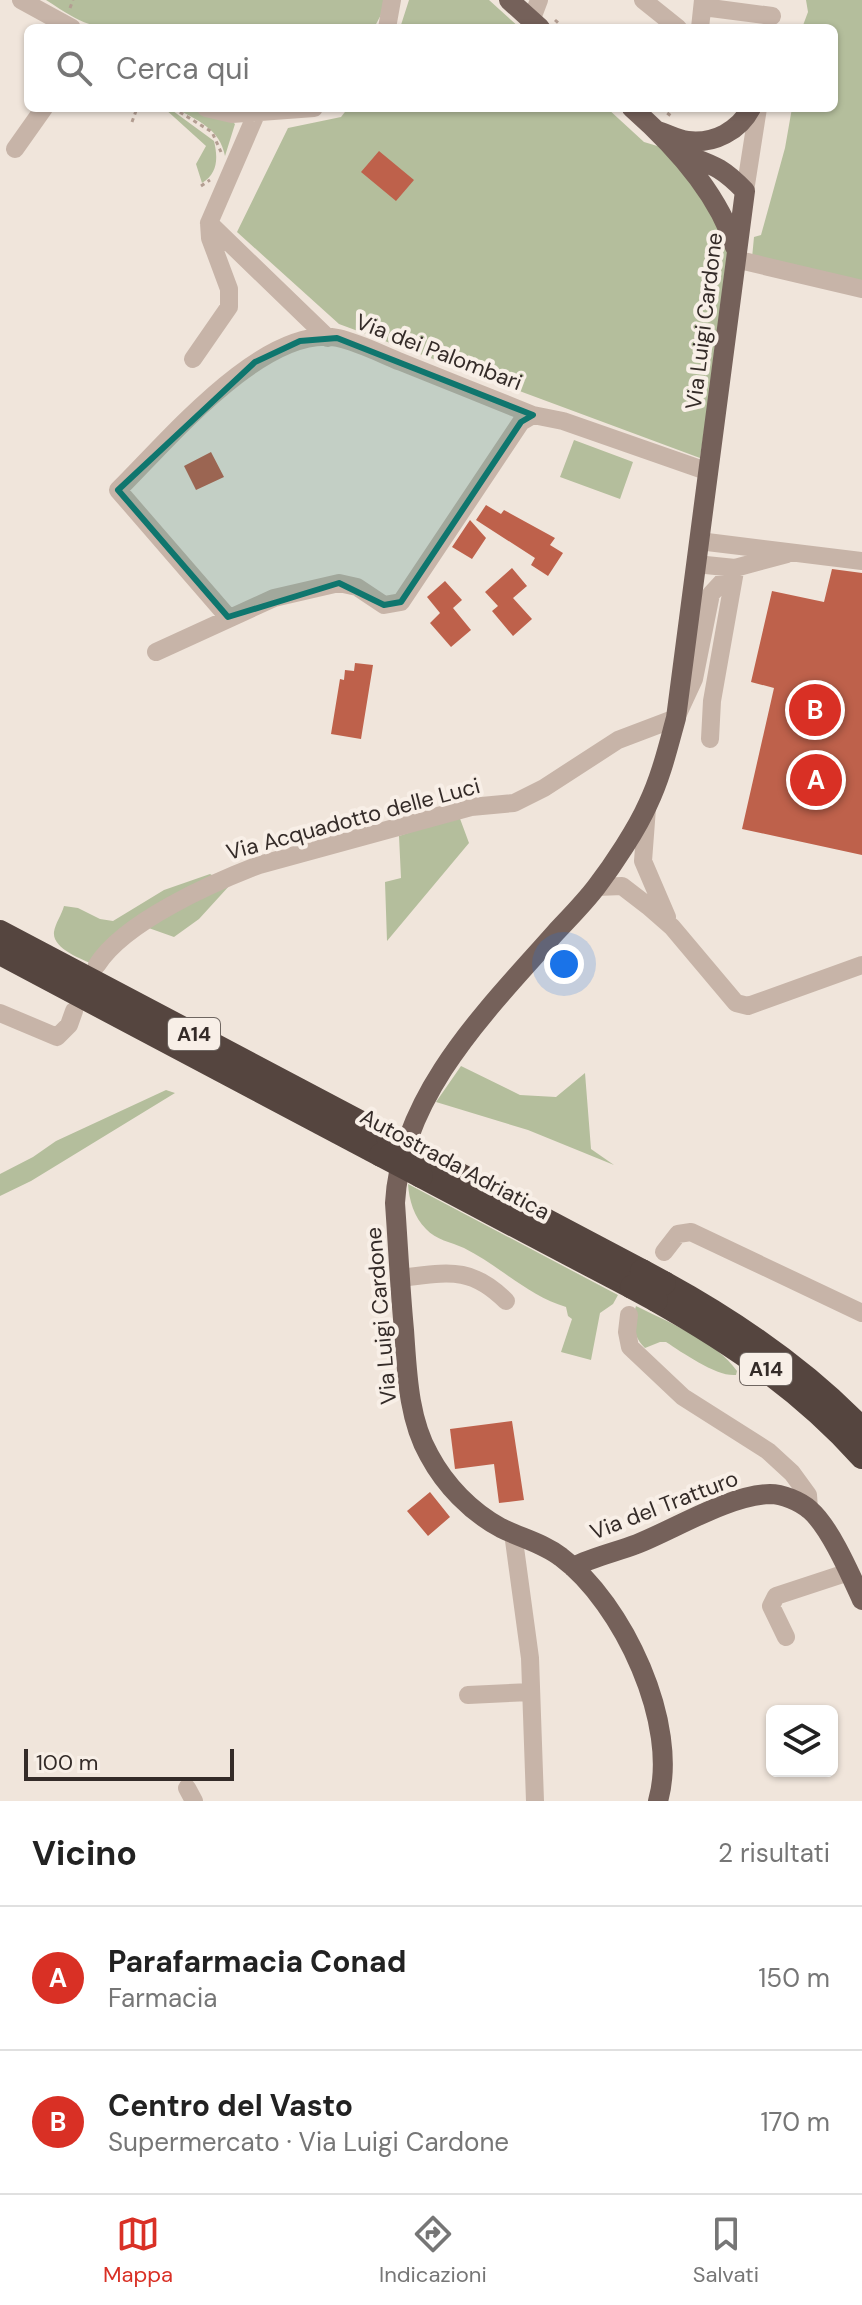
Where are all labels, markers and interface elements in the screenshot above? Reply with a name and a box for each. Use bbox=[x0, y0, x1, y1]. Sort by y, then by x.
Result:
search box bbox=[24, 24, 838, 112]
icon: search bbox=[52, 46, 96, 90]
text: Cerca qui bbox=[116, 49, 250, 88]
street label: Via Luigi Cardone bbox=[679, 231, 729, 411]
street label: Via dei Palombari bbox=[352, 307, 526, 397]
pin: B bbox=[789, 680, 841, 740]
pin: A bbox=[790, 750, 842, 810]
street label: Via Acquadotto delle Luci bbox=[223, 771, 483, 867]
your location bbox=[544, 944, 584, 984]
road number: A14 bbox=[168, 1018, 220, 1050]
street label: Autostrada Adriatica bbox=[355, 1102, 555, 1226]
street label: Via Luigi Cardone bbox=[359, 1226, 403, 1406]
road number: A14 bbox=[740, 1353, 792, 1385]
street label: Via del Tratturo bbox=[586, 1463, 742, 1547]
map controls bbox=[766, 1705, 838, 1777]
button: layers bbox=[766, 1705, 838, 1777]
scale bar bbox=[24, 1745, 234, 1781]
text: 100 m bbox=[36, 1748, 98, 1777]
text: Vicino bbox=[32, 1831, 137, 1876]
text: 2 risultati bbox=[718, 1836, 830, 1870]
text: Parafarmacia Conad bbox=[108, 1942, 406, 1981]
text: A bbox=[49, 1961, 67, 1995]
text: 150 m bbox=[758, 1961, 830, 1995]
text: Farmacia bbox=[108, 1981, 217, 2015]
text: Centro del Vasto bbox=[108, 2086, 353, 2125]
text: B bbox=[50, 2105, 66, 2139]
text: 170 m bbox=[761, 2105, 830, 2139]
text: Supermercato · Via Luigi Cardone bbox=[108, 2125, 509, 2159]
tab: Mappa bbox=[103, 2212, 173, 2289]
tab: Indicazioni bbox=[379, 2212, 487, 2289]
tab: Salvati bbox=[693, 2212, 759, 2289]

